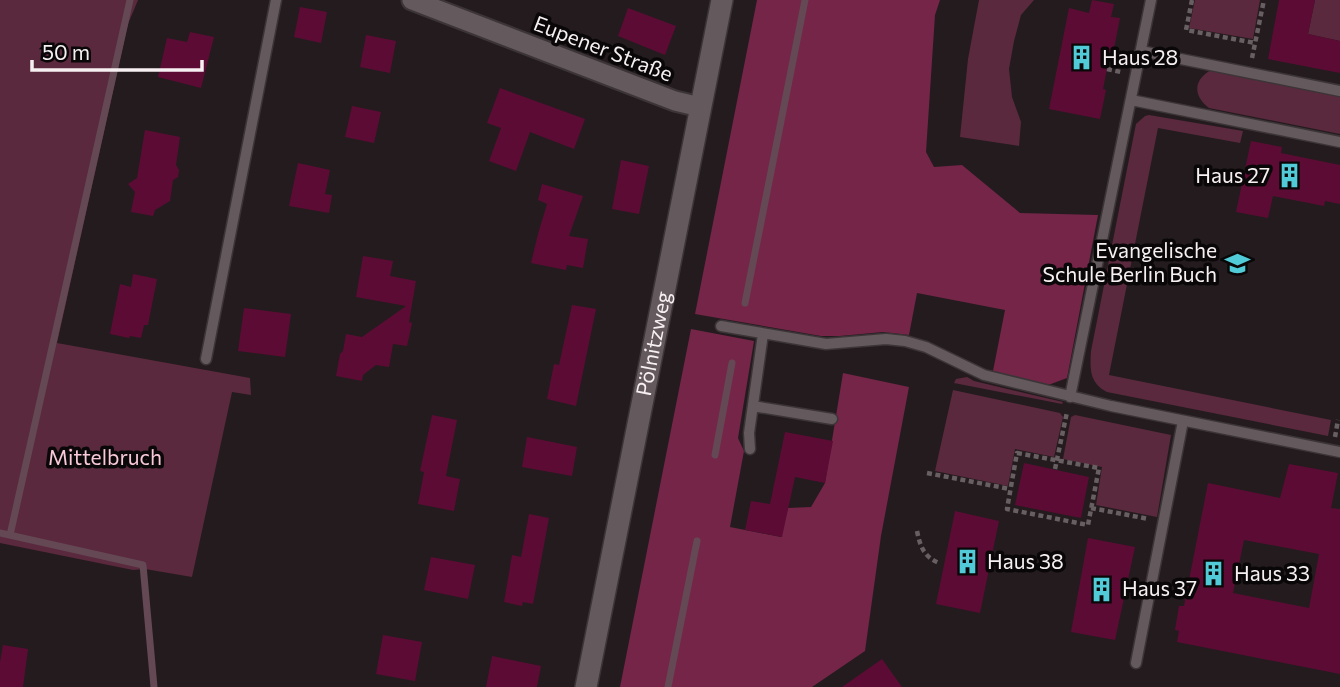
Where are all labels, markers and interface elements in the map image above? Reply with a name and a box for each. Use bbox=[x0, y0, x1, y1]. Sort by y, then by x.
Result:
street label: Eupener Straße bbox=[530, 10, 677, 86]
scale bar bbox=[32, 28, 201, 72]
text: 50 m bbox=[42, 39, 90, 64]
building icon: Haus 28 bbox=[1068, 44, 1096, 72]
place label: Haus 28 bbox=[1102, 44, 1178, 69]
place label: Haus 27 bbox=[1195, 162, 1270, 187]
building icon: Haus 27 bbox=[1276, 162, 1304, 190]
place label: Evangelische Schule Berlin Buch bbox=[1043, 237, 1217, 286]
school or university icon: Evangelische Schule Berlin Buch bbox=[1223, 249, 1251, 277]
street label: Pölnitzweg bbox=[630, 289, 675, 398]
park label: Mittelbruch bbox=[48, 444, 162, 469]
building icon: Haus 38 bbox=[953, 548, 981, 576]
place label: Haus 38 bbox=[987, 548, 1064, 573]
building icon: Haus 33 bbox=[1200, 560, 1228, 588]
place label: Haus 33 bbox=[1234, 560, 1310, 585]
building icon: Haus 37 bbox=[1088, 575, 1116, 603]
place label: Haus 37 bbox=[1122, 575, 1197, 600]

